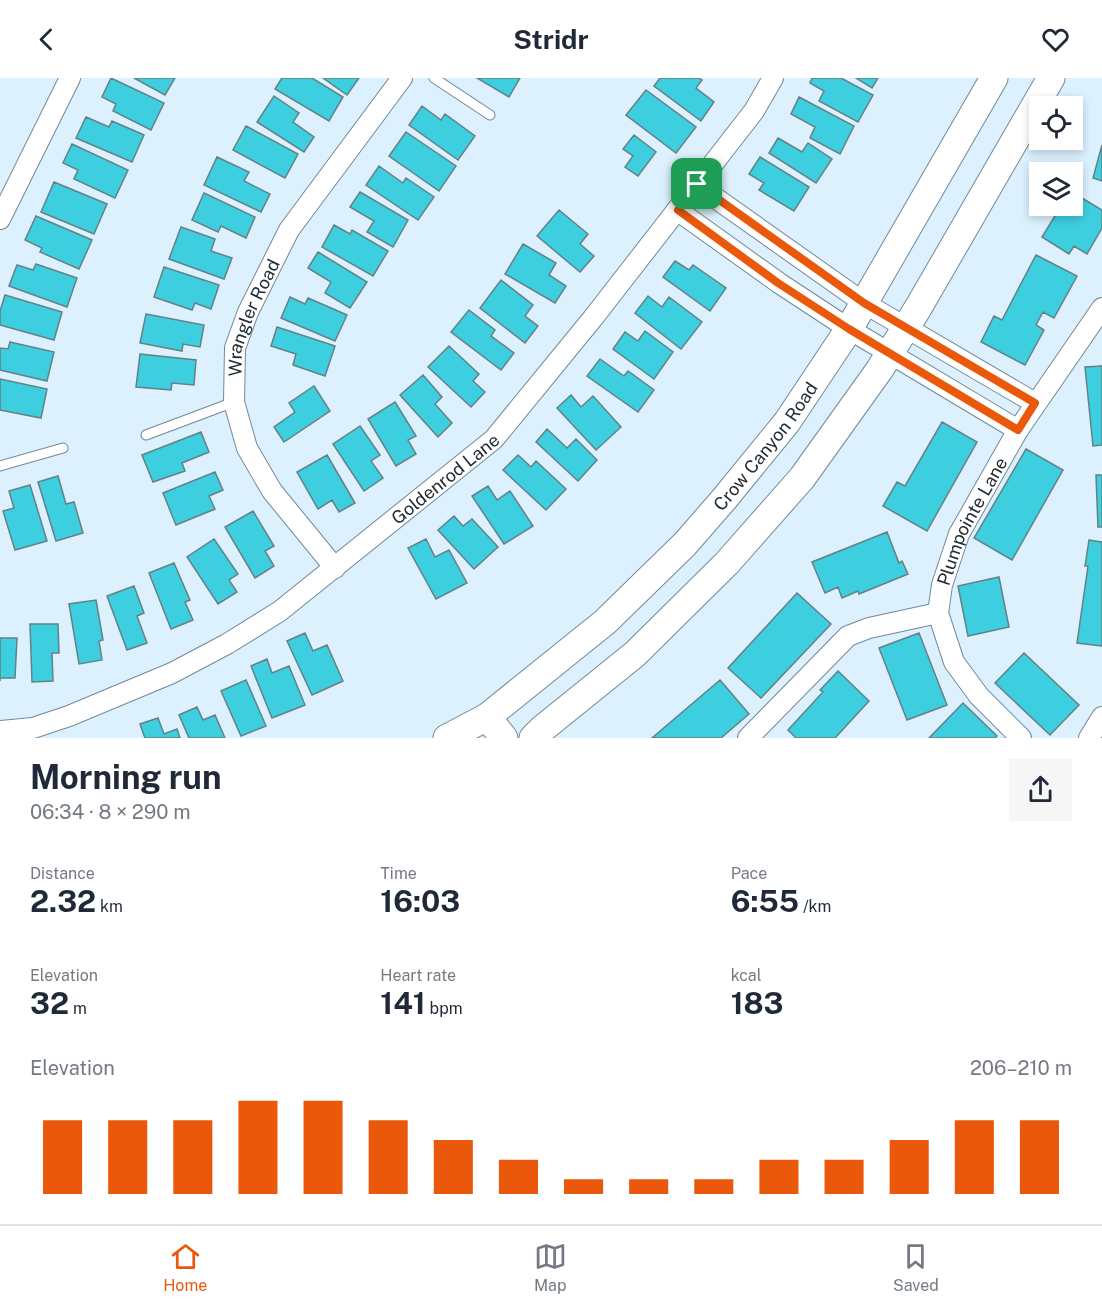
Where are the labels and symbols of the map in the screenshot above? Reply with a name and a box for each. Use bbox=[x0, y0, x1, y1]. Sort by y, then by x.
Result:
pin bbox=[671, 158, 722, 209]
street label: Wrangler Road bbox=[224, 255, 283, 377]
street label: Crow Canyon Road bbox=[709, 378, 821, 515]
street label: Goldenrod Lane bbox=[387, 429, 503, 528]
street label: Plumpointe Lane bbox=[932, 453, 1011, 588]

